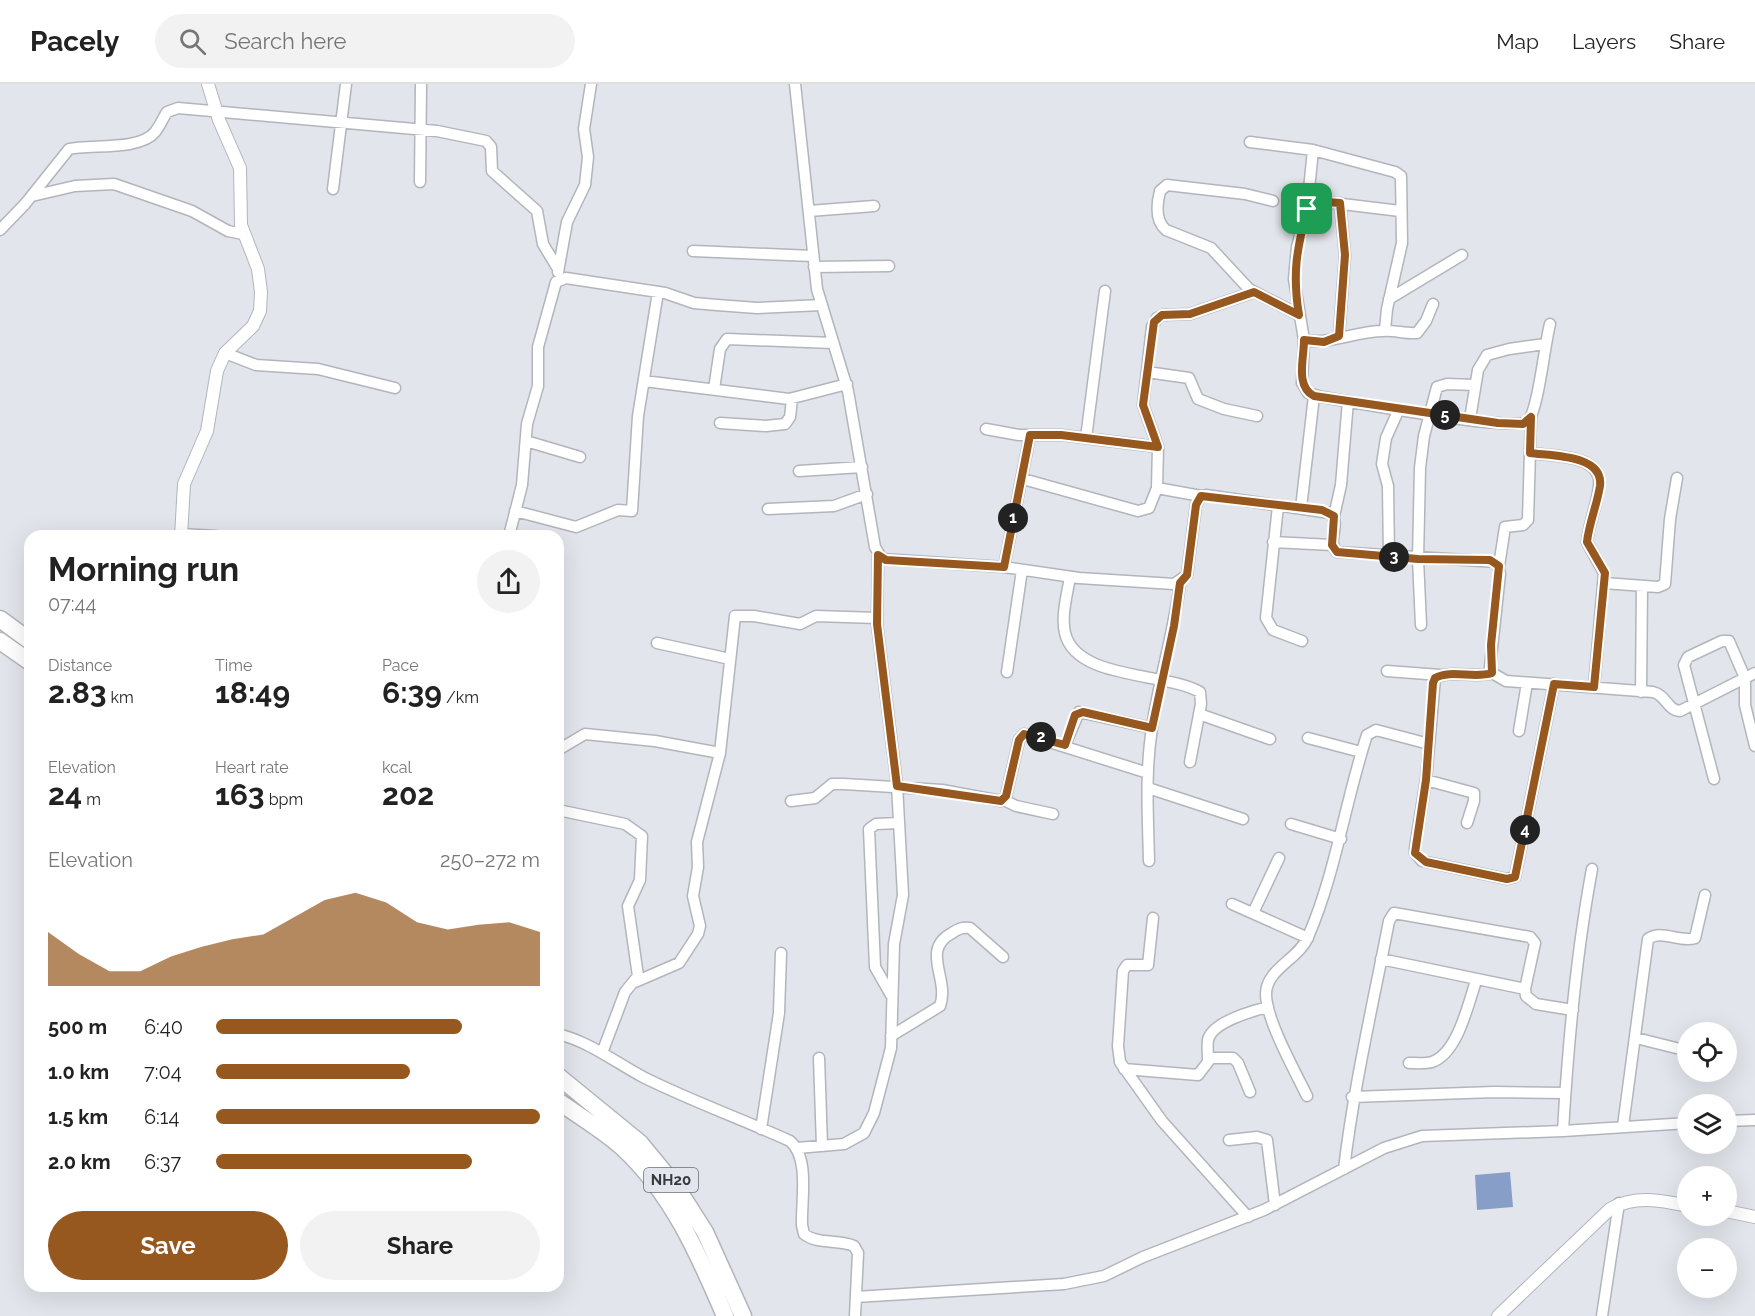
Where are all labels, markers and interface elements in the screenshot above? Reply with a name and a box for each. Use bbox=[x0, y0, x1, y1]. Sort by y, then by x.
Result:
search box bbox=[155, 14, 575, 68]
text: Pacely bbox=[30, 25, 119, 58]
icon: search bbox=[176, 25, 209, 58]
text: Search here bbox=[224, 28, 346, 54]
text: Map bbox=[1496, 29, 1539, 54]
text: Layers bbox=[1572, 29, 1636, 54]
text: Share bbox=[1669, 29, 1725, 54]
pin bbox=[1281, 183, 1332, 234]
icon: arrive bbox=[1290, 192, 1323, 225]
pin: 5 bbox=[1430, 400, 1460, 430]
text: 5 bbox=[1441, 405, 1449, 424]
pin: 1 bbox=[998, 503, 1028, 533]
text: 1 bbox=[1009, 508, 1017, 527]
pin: 3 bbox=[1379, 542, 1409, 572]
text: 3 bbox=[1390, 547, 1398, 566]
text: Morning run bbox=[48, 550, 239, 589]
button: share bbox=[477, 550, 540, 613]
text: 07:44 bbox=[48, 592, 96, 616]
text: Distance bbox=[48, 656, 112, 675]
text: Time bbox=[215, 656, 252, 675]
text: Pace bbox=[382, 656, 419, 675]
text: 2.83 bbox=[48, 675, 107, 710]
text: 18:49 bbox=[215, 675, 290, 710]
text: 6:39 bbox=[382, 675, 442, 710]
text: km bbox=[107, 688, 134, 707]
text: /km bbox=[442, 688, 479, 707]
pin: 2 bbox=[1026, 722, 1056, 752]
text: 2 bbox=[1036, 727, 1046, 746]
text: Elevation bbox=[48, 758, 116, 777]
text: Heart rate bbox=[215, 758, 289, 777]
text: kcal bbox=[382, 758, 412, 777]
text: 24 bbox=[48, 777, 82, 812]
text: 163 bbox=[215, 777, 265, 812]
text: 202 bbox=[382, 777, 434, 812]
text: m bbox=[82, 790, 101, 809]
text: bpm bbox=[265, 790, 303, 809]
pin: 4 bbox=[1510, 815, 1540, 845]
text: 4 bbox=[1520, 820, 1530, 839]
text: Elevation bbox=[48, 848, 133, 872]
text: 250–272 m bbox=[440, 848, 540, 872]
text: 500 m bbox=[48, 1015, 107, 1039]
text: 6:40 bbox=[144, 1015, 183, 1039]
map controls bbox=[1677, 1022, 1737, 1298]
button: locate bbox=[1677, 1022, 1737, 1082]
text: 1.0 km bbox=[48, 1060, 109, 1084]
text: 7:04 bbox=[144, 1060, 182, 1084]
button: layers bbox=[1677, 1094, 1737, 1154]
text: 1.5 km bbox=[48, 1105, 108, 1129]
text: 6:14 bbox=[144, 1105, 179, 1129]
text: 2.0 km bbox=[48, 1150, 111, 1174]
text: 6:37 bbox=[144, 1150, 181, 1174]
button: + bbox=[1677, 1166, 1737, 1226]
road number: NH20 bbox=[644, 1168, 698, 1192]
button: Save bbox=[48, 1211, 288, 1280]
button: Share bbox=[300, 1211, 540, 1280]
button: − bbox=[1677, 1238, 1737, 1298]

